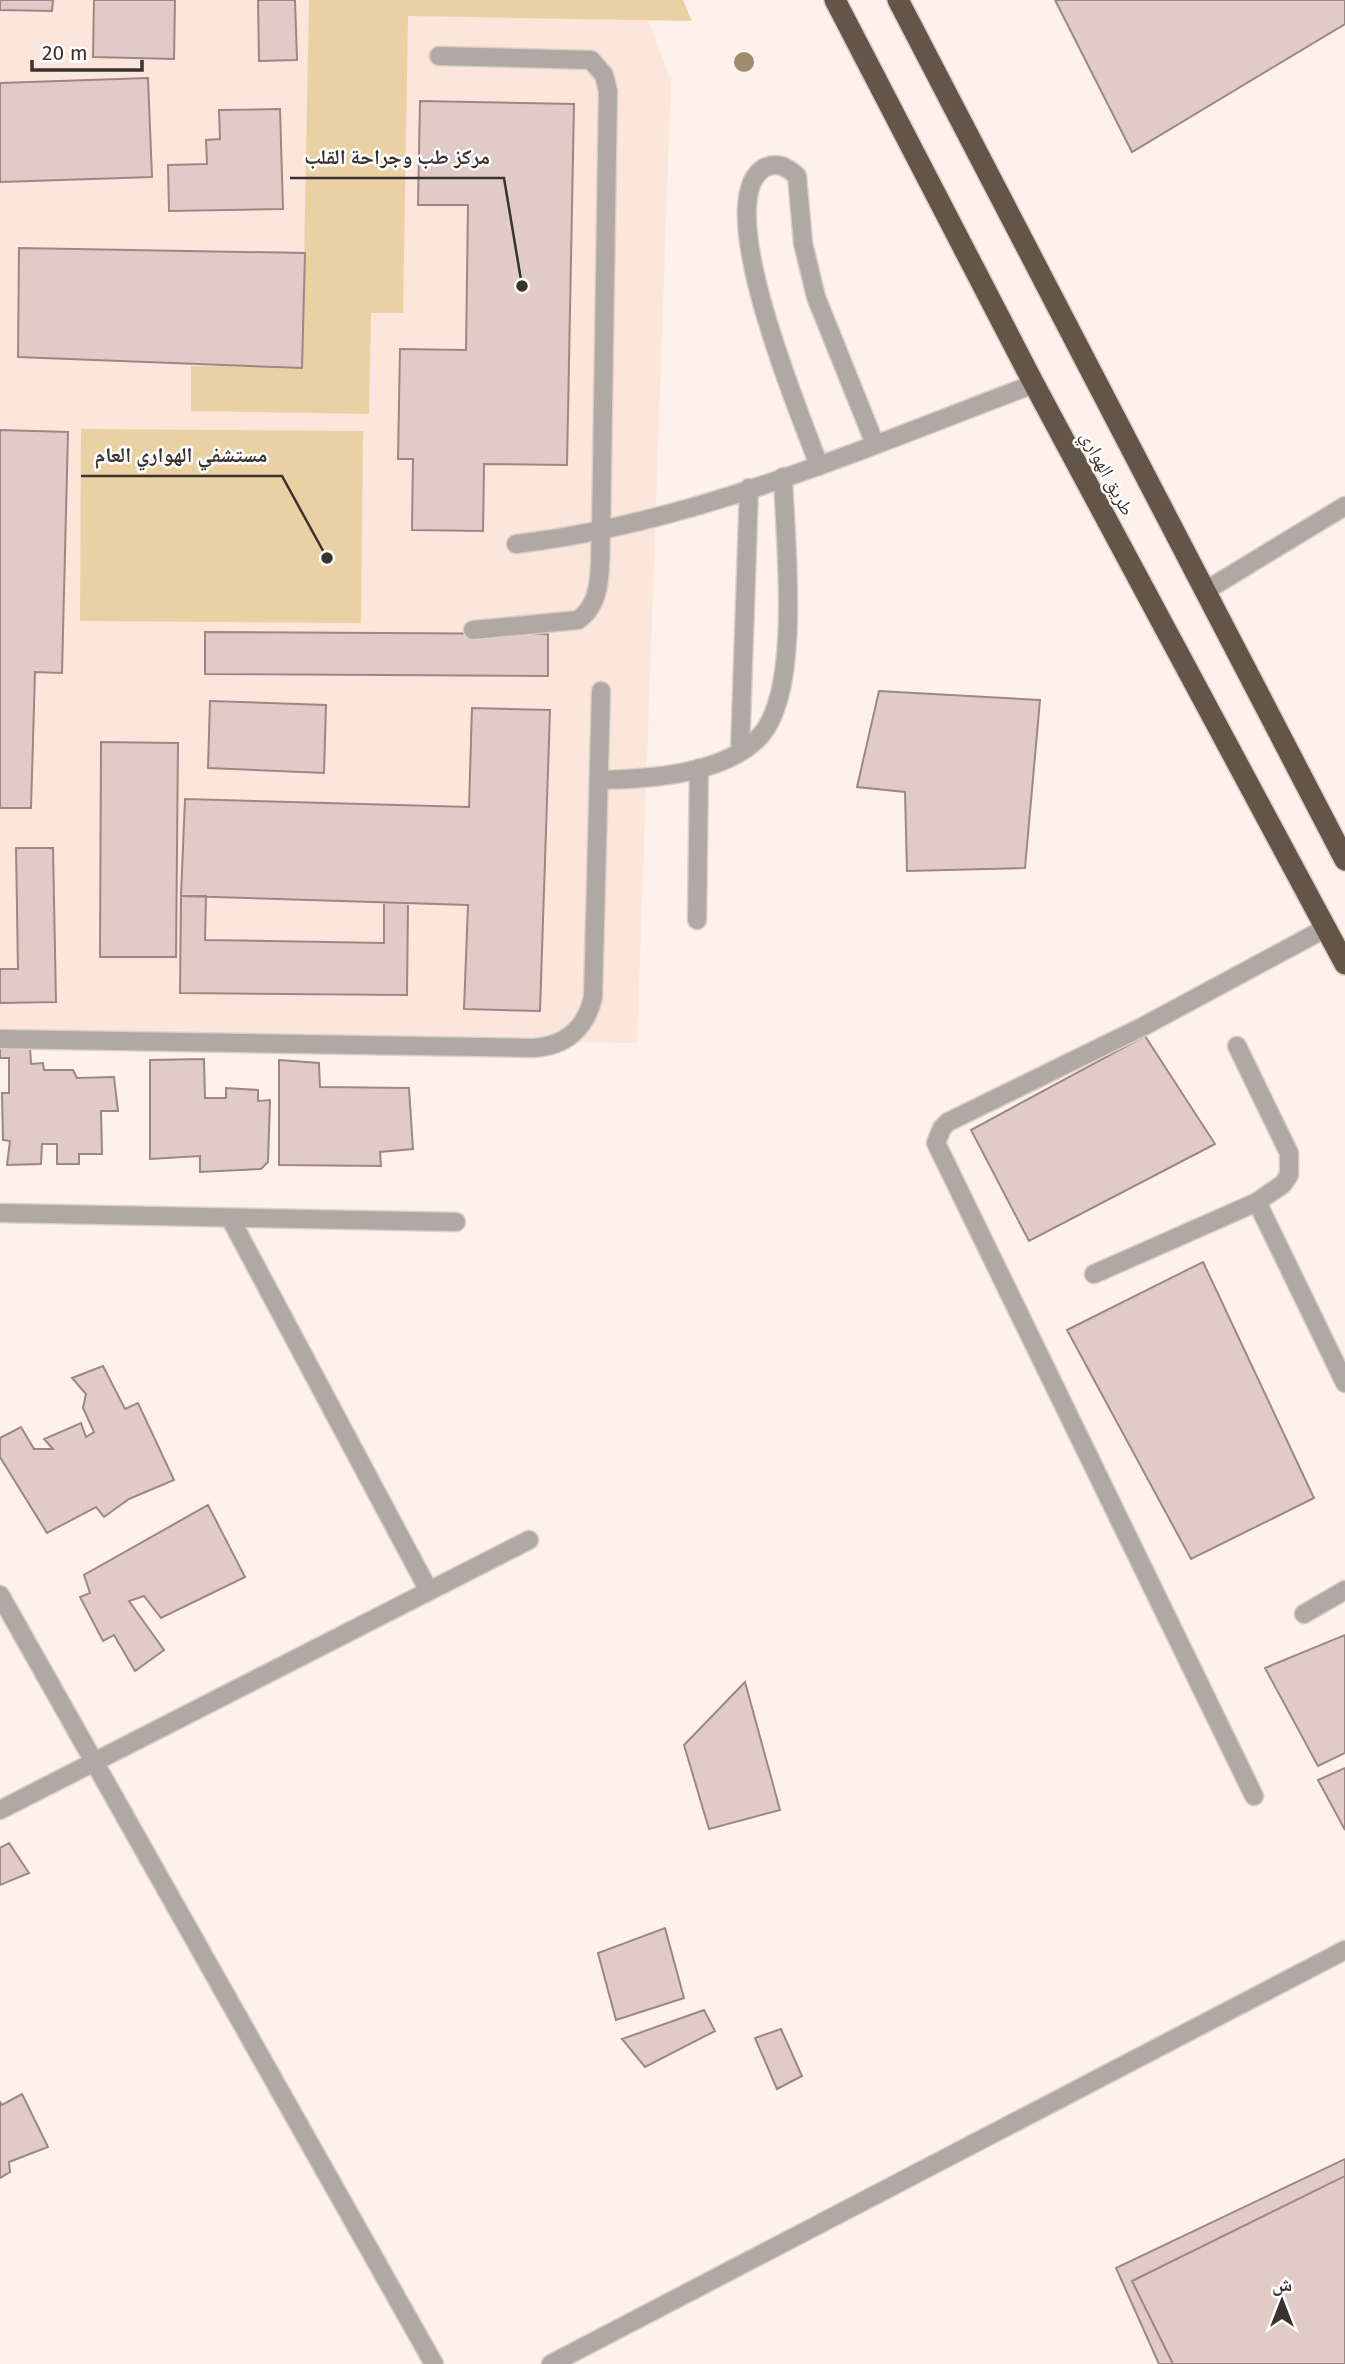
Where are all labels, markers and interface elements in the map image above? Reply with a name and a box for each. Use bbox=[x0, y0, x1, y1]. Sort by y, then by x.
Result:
scale bar bbox=[32, 28, 142, 72]
text: 20 m bbox=[42, 40, 88, 66]
callout: مركز طب وجراحة القلب bbox=[290, 136, 504, 178]
text: مركز طب وجراحة القلب bbox=[304, 144, 490, 170]
street label: طريق الهواري bbox=[1072, 427, 1139, 521]
callout: مستشفي الهواري العام bbox=[81, 434, 282, 476]
text: مستشفي الهواري العام bbox=[95, 442, 267, 471]
north arrow bbox=[1247, 2266, 1317, 2336]
text: ش bbox=[1272, 2273, 1292, 2296]

